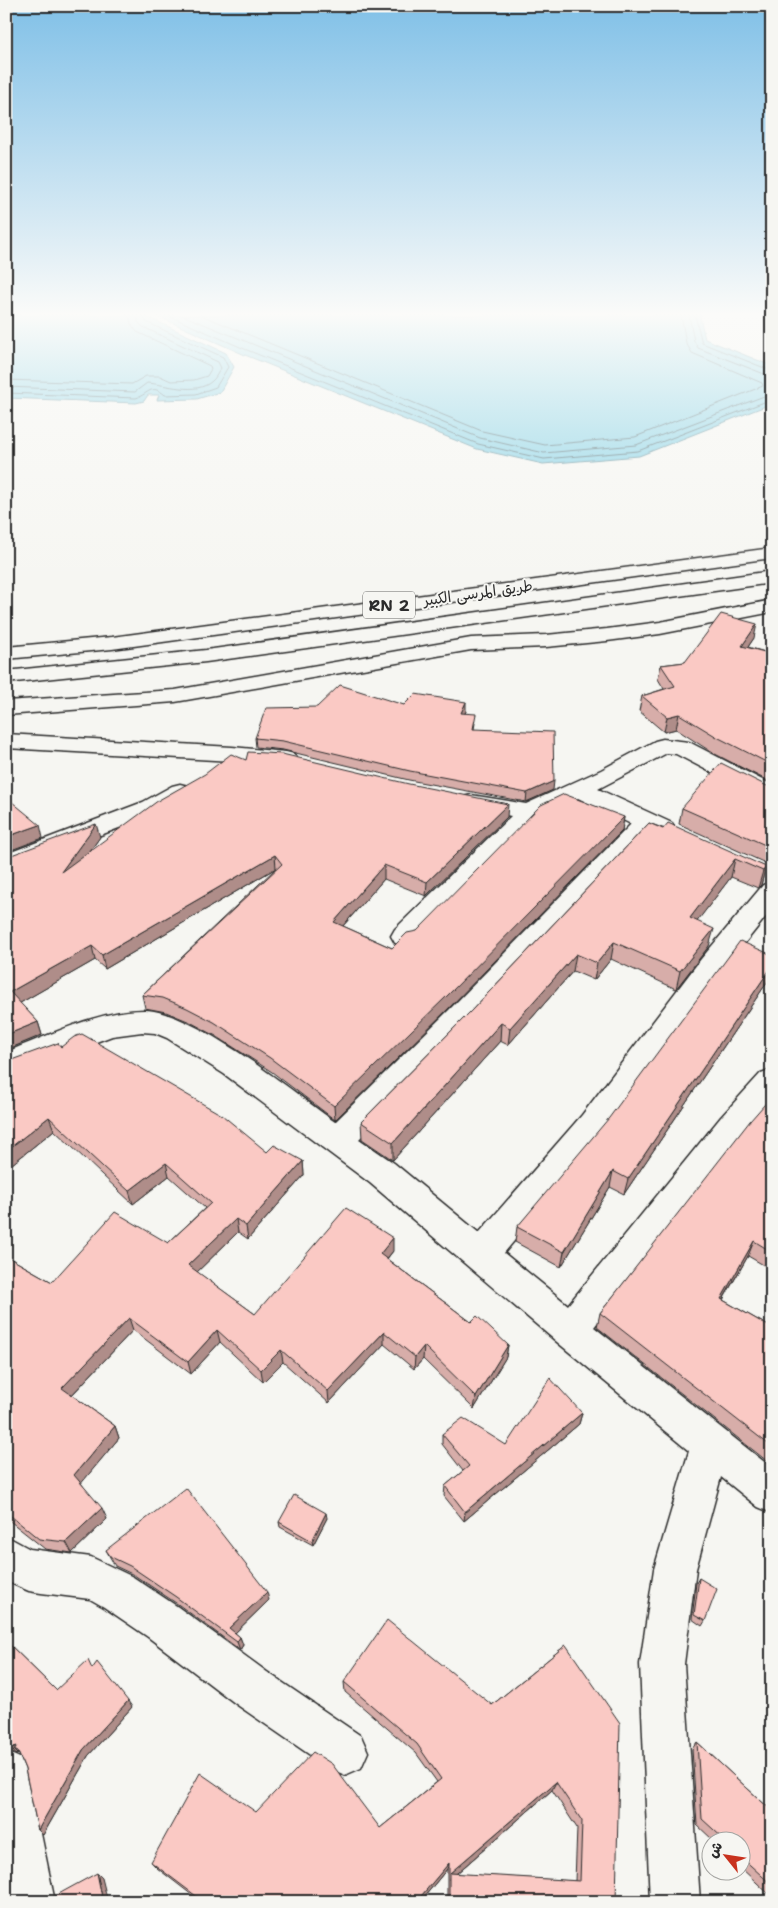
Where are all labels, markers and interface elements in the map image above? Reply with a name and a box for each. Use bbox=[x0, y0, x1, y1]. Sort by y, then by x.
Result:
street label: طريق المرسى الكبير bbox=[420, 575, 534, 611]
road number: RN 2 bbox=[363, 592, 415, 618]
north arrow bbox=[700, 1830, 750, 1880]
text: ش bbox=[703, 1838, 726, 1861]

